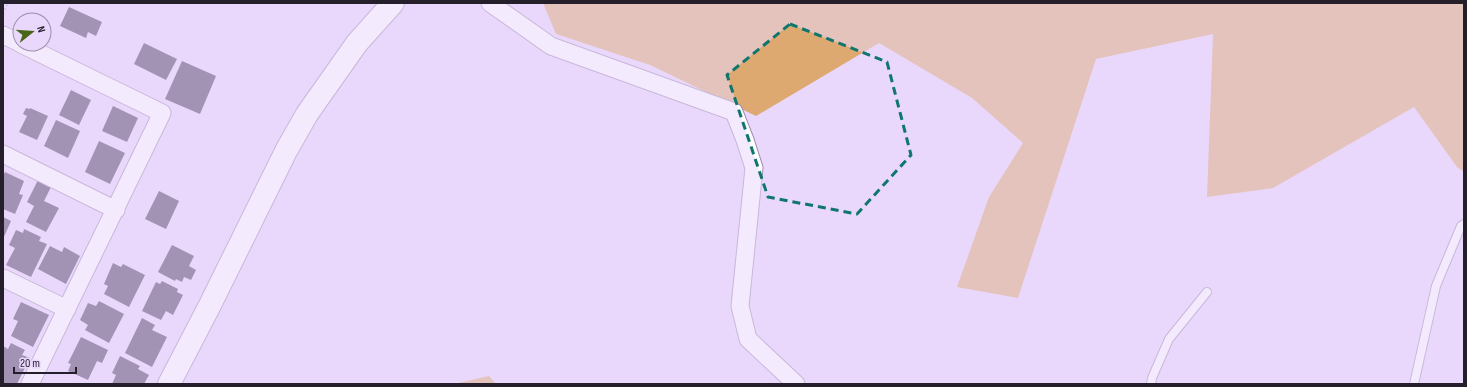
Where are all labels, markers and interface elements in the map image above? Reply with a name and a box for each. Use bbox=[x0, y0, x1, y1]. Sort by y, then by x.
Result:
north arrow bbox=[12, 12, 52, 52]
text: N bbox=[34, 25, 48, 34]
scale bar bbox=[14, 349, 76, 375]
text: 20 m bbox=[20, 356, 40, 371]

